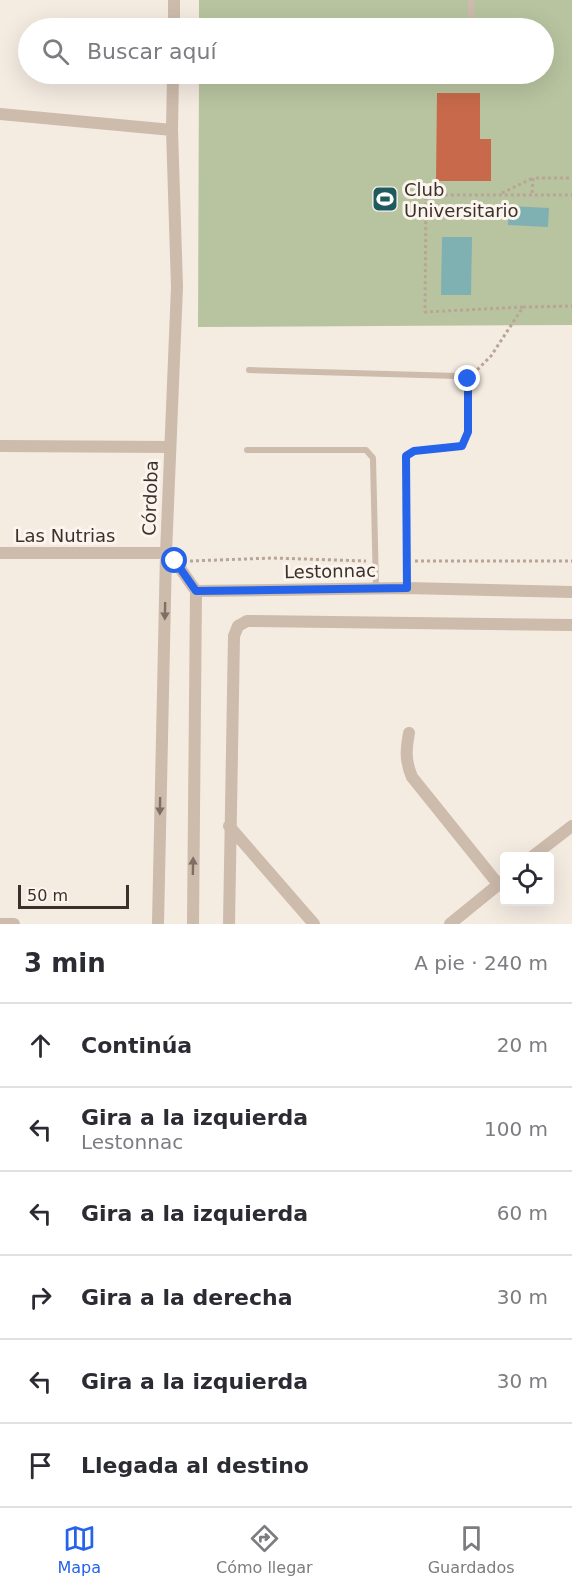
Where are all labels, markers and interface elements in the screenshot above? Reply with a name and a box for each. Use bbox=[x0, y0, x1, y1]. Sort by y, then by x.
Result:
search box bbox=[18, 18, 554, 84]
icon: search bbox=[39, 35, 72, 68]
text: Buscar aquí bbox=[87, 39, 217, 64]
place label: Club Universitario bbox=[404, 179, 519, 221]
sports icon: Club Universitario bbox=[370, 184, 400, 214]
route end bbox=[454, 365, 480, 391]
street label: Córdoba bbox=[138, 460, 162, 536]
street label: Las Nutrias bbox=[15, 525, 115, 546]
route start bbox=[161, 547, 187, 573]
street label: Lestonnac bbox=[284, 560, 376, 582]
one-way arrow bbox=[160, 602, 169, 621]
one-way arrow bbox=[156, 797, 165, 816]
map controls bbox=[500, 852, 554, 906]
button: locate bbox=[500, 852, 554, 906]
one-way arrow bbox=[188, 856, 198, 875]
scale bar bbox=[18, 882, 129, 910]
text: 50 m bbox=[27, 886, 68, 905]
text: 3 min bbox=[24, 948, 106, 978]
text: A pie · 240 m bbox=[414, 951, 548, 975]
icon: ahead bbox=[24, 1029, 57, 1062]
text: Continúa bbox=[81, 1033, 192, 1058]
text: 20 m bbox=[497, 1033, 548, 1057]
text: Gira a la izquierda bbox=[81, 1105, 308, 1130]
icon: left bbox=[24, 1113, 57, 1146]
text: 100 m bbox=[484, 1117, 548, 1141]
text: Lestonnac bbox=[81, 1130, 183, 1154]
icon: left bbox=[24, 1197, 57, 1230]
text: Gira a la izquierda bbox=[81, 1201, 308, 1226]
text: 60 m bbox=[497, 1201, 548, 1225]
icon: right bbox=[24, 1281, 57, 1314]
text: Gira a la derecha bbox=[81, 1285, 293, 1310]
text: 30 m bbox=[497, 1285, 548, 1309]
icon: left bbox=[24, 1365, 57, 1398]
text: Gira a la izquierda bbox=[81, 1369, 308, 1394]
text: 30 m bbox=[497, 1369, 548, 1393]
icon: arrive bbox=[24, 1449, 57, 1482]
text: Llegada al destino bbox=[81, 1453, 309, 1478]
tab: Mapa bbox=[57, 1522, 101, 1577]
tab: Cómo llegar bbox=[216, 1522, 313, 1577]
tab: Guardados bbox=[428, 1522, 515, 1577]

